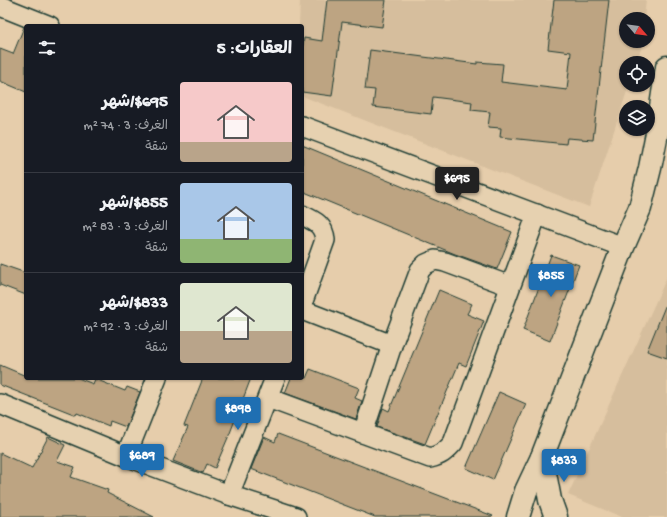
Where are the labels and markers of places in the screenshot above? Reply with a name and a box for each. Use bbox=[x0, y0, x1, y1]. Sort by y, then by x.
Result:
pin: $695 bbox=[433, 167, 481, 201]
pin: $855 bbox=[527, 264, 575, 298]
pin: $898 bbox=[214, 397, 262, 431]
pin: $689 bbox=[118, 444, 166, 478]
pin: $833 bbox=[540, 449, 588, 483]

